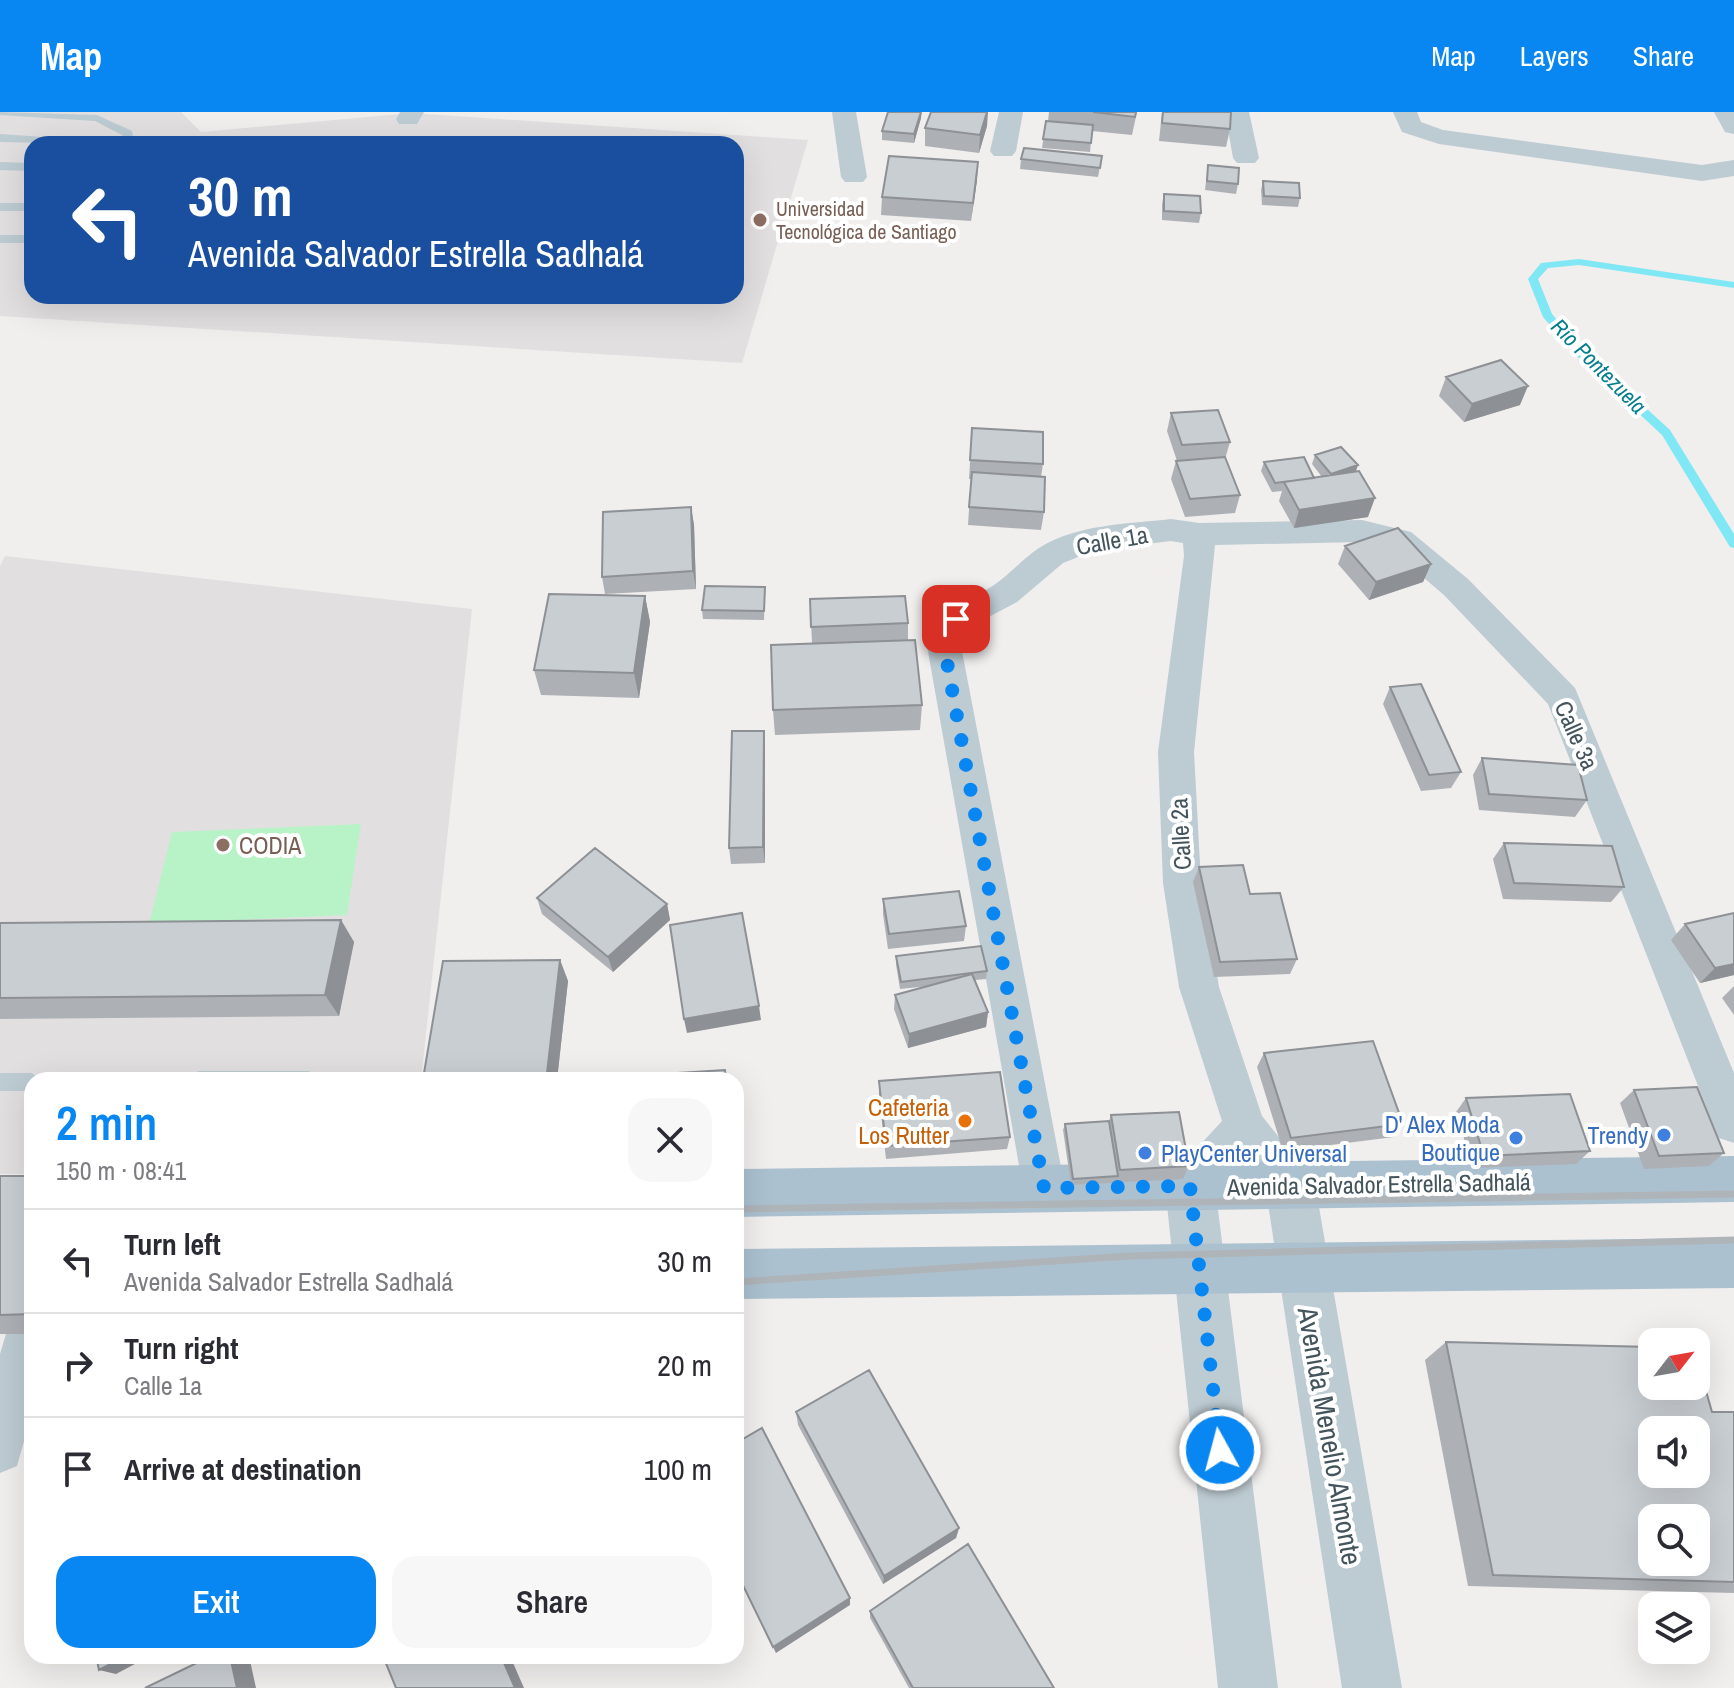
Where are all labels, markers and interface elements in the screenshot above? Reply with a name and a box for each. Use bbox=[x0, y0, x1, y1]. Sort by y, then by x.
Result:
text: Map bbox=[40, 31, 102, 82]
text: Map bbox=[1431, 37, 1476, 75]
text: Layers bbox=[1520, 37, 1589, 75]
text: Share bbox=[1633, 37, 1694, 75]
text: 30 m bbox=[188, 158, 293, 233]
icon: left bbox=[56, 168, 160, 272]
place label: Universidad Tecnológica de Santiago bbox=[776, 195, 957, 245]
marker: Universidad Tecnológica de Santiago bbox=[751, 211, 769, 229]
text: Avenida Salvador Estrella Sadhalá bbox=[188, 230, 644, 278]
water label: Río Pontezuela bbox=[1545, 312, 1653, 420]
street label: Calle 1a bbox=[1074, 518, 1150, 562]
pin bbox=[922, 585, 990, 653]
icon: arrive bbox=[934, 597, 978, 641]
street label: Calle 3a bbox=[1548, 696, 1606, 775]
street label: Calle 2a bbox=[1162, 797, 1198, 871]
place label: CODIA bbox=[239, 829, 302, 861]
marker: CODIA bbox=[214, 836, 232, 854]
text: 2 min bbox=[56, 1090, 157, 1155]
place label: Cafeteria Los Rutter bbox=[858, 1091, 949, 1151]
button: close bbox=[628, 1098, 712, 1182]
place label: D' Alex Moda Boutique bbox=[1385, 1108, 1500, 1168]
marker: Cafeteria Los Rutter bbox=[956, 1112, 974, 1130]
place label: Trendy bbox=[1587, 1119, 1648, 1151]
marker: Trendy bbox=[1655, 1126, 1673, 1144]
marker: D' Alex Moda Boutique bbox=[1507, 1129, 1525, 1147]
place label: PlayCenter Universal bbox=[1161, 1137, 1347, 1169]
marker: PlayCenter Universal bbox=[1136, 1144, 1154, 1162]
text: 150 m · 08:41 bbox=[56, 1153, 186, 1188]
street label: Avenida Salvador Estrella Sadhalá bbox=[1226, 1165, 1531, 1203]
text: Turn left bbox=[124, 1224, 221, 1264]
icon: left bbox=[56, 1239, 100, 1283]
text: 30 m bbox=[657, 1241, 712, 1281]
text: Avenida Salvador Estrella Sadhalá bbox=[124, 1264, 453, 1299]
street label: Avenida Menelio Almonte bbox=[1288, 1303, 1371, 1568]
text: Turn right bbox=[124, 1328, 238, 1368]
north arrow bbox=[1638, 1328, 1710, 1400]
map controls bbox=[1638, 1328, 1710, 1664]
icon: right bbox=[56, 1343, 100, 1387]
text: 20 m bbox=[657, 1345, 712, 1385]
text: Calle 1a bbox=[124, 1368, 202, 1403]
position arrow bbox=[1178, 1408, 1262, 1492]
button: sound bbox=[1638, 1416, 1710, 1488]
icon: arrive bbox=[56, 1447, 100, 1491]
text: Arrive at destination bbox=[124, 1449, 362, 1489]
text: 100 m bbox=[644, 1449, 712, 1489]
button: search bbox=[1638, 1504, 1710, 1576]
button: Exit bbox=[56, 1556, 376, 1648]
button: Share bbox=[392, 1556, 712, 1648]
button: layers bbox=[1638, 1592, 1710, 1664]

